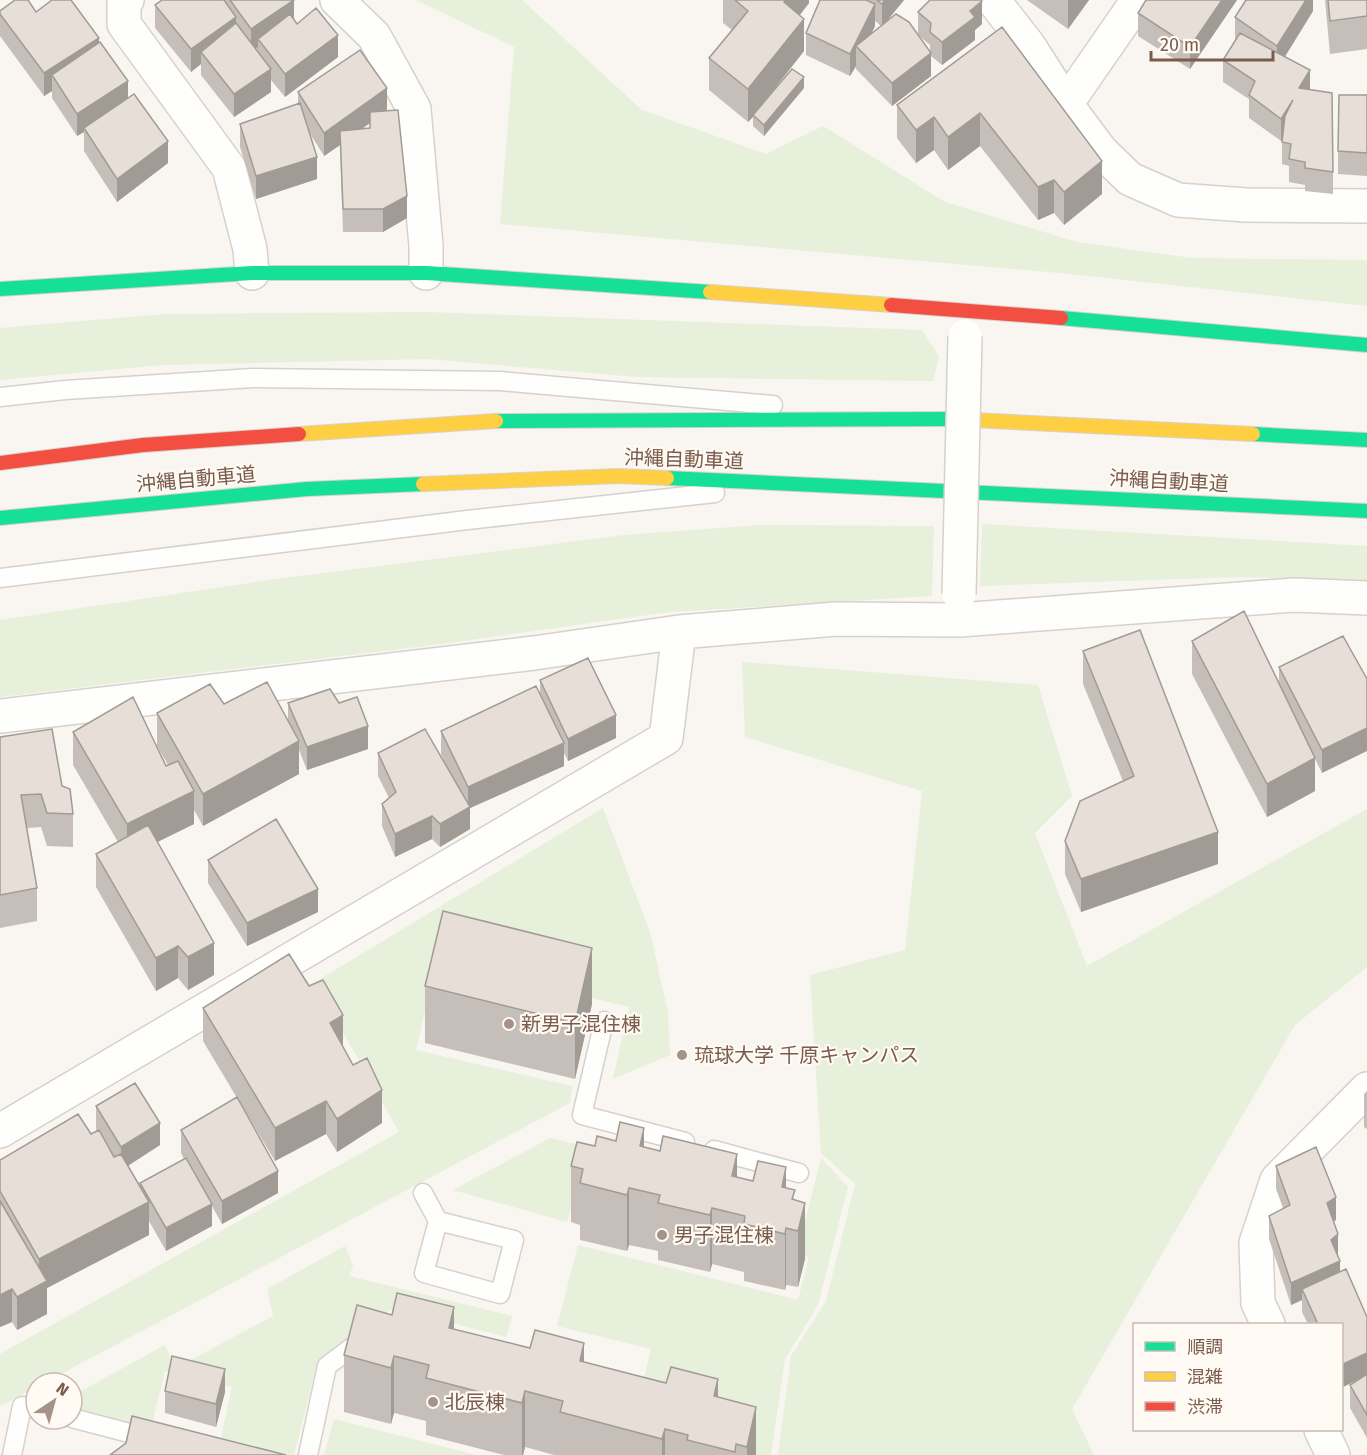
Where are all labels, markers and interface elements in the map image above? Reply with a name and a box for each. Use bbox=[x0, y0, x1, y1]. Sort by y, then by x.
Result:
scale bar bbox=[1151, 24, 1272, 62]
text: 20 m bbox=[1160, 34, 1199, 56]
street label: 沖縄自動車道 bbox=[624, 445, 744, 473]
street label: 沖縄自動車道 bbox=[135, 462, 257, 496]
street label: 沖縄自動車道 bbox=[1108, 466, 1230, 496]
place label: 新男子混住棟 bbox=[521, 1012, 641, 1036]
marker: 新男子混住棟 bbox=[502, 1017, 516, 1031]
place label: 琉球大学 千原キャンパス bbox=[694, 1043, 919, 1067]
marker: 琉球大学 千原キャンパス bbox=[675, 1048, 689, 1062]
place label: 男子混住棟 bbox=[674, 1223, 774, 1247]
marker: 男子混住棟 bbox=[655, 1228, 669, 1242]
legend bbox=[1133, 1323, 1343, 1431]
text: 順調 bbox=[1187, 1336, 1223, 1358]
text: 混雑 bbox=[1187, 1366, 1223, 1388]
north arrow bbox=[24, 1371, 84, 1431]
text: N bbox=[53, 1378, 72, 1400]
place label: 北辰棟 bbox=[445, 1390, 505, 1414]
marker: 北辰棟 bbox=[426, 1395, 440, 1409]
text: 渋滞 bbox=[1187, 1396, 1223, 1418]

